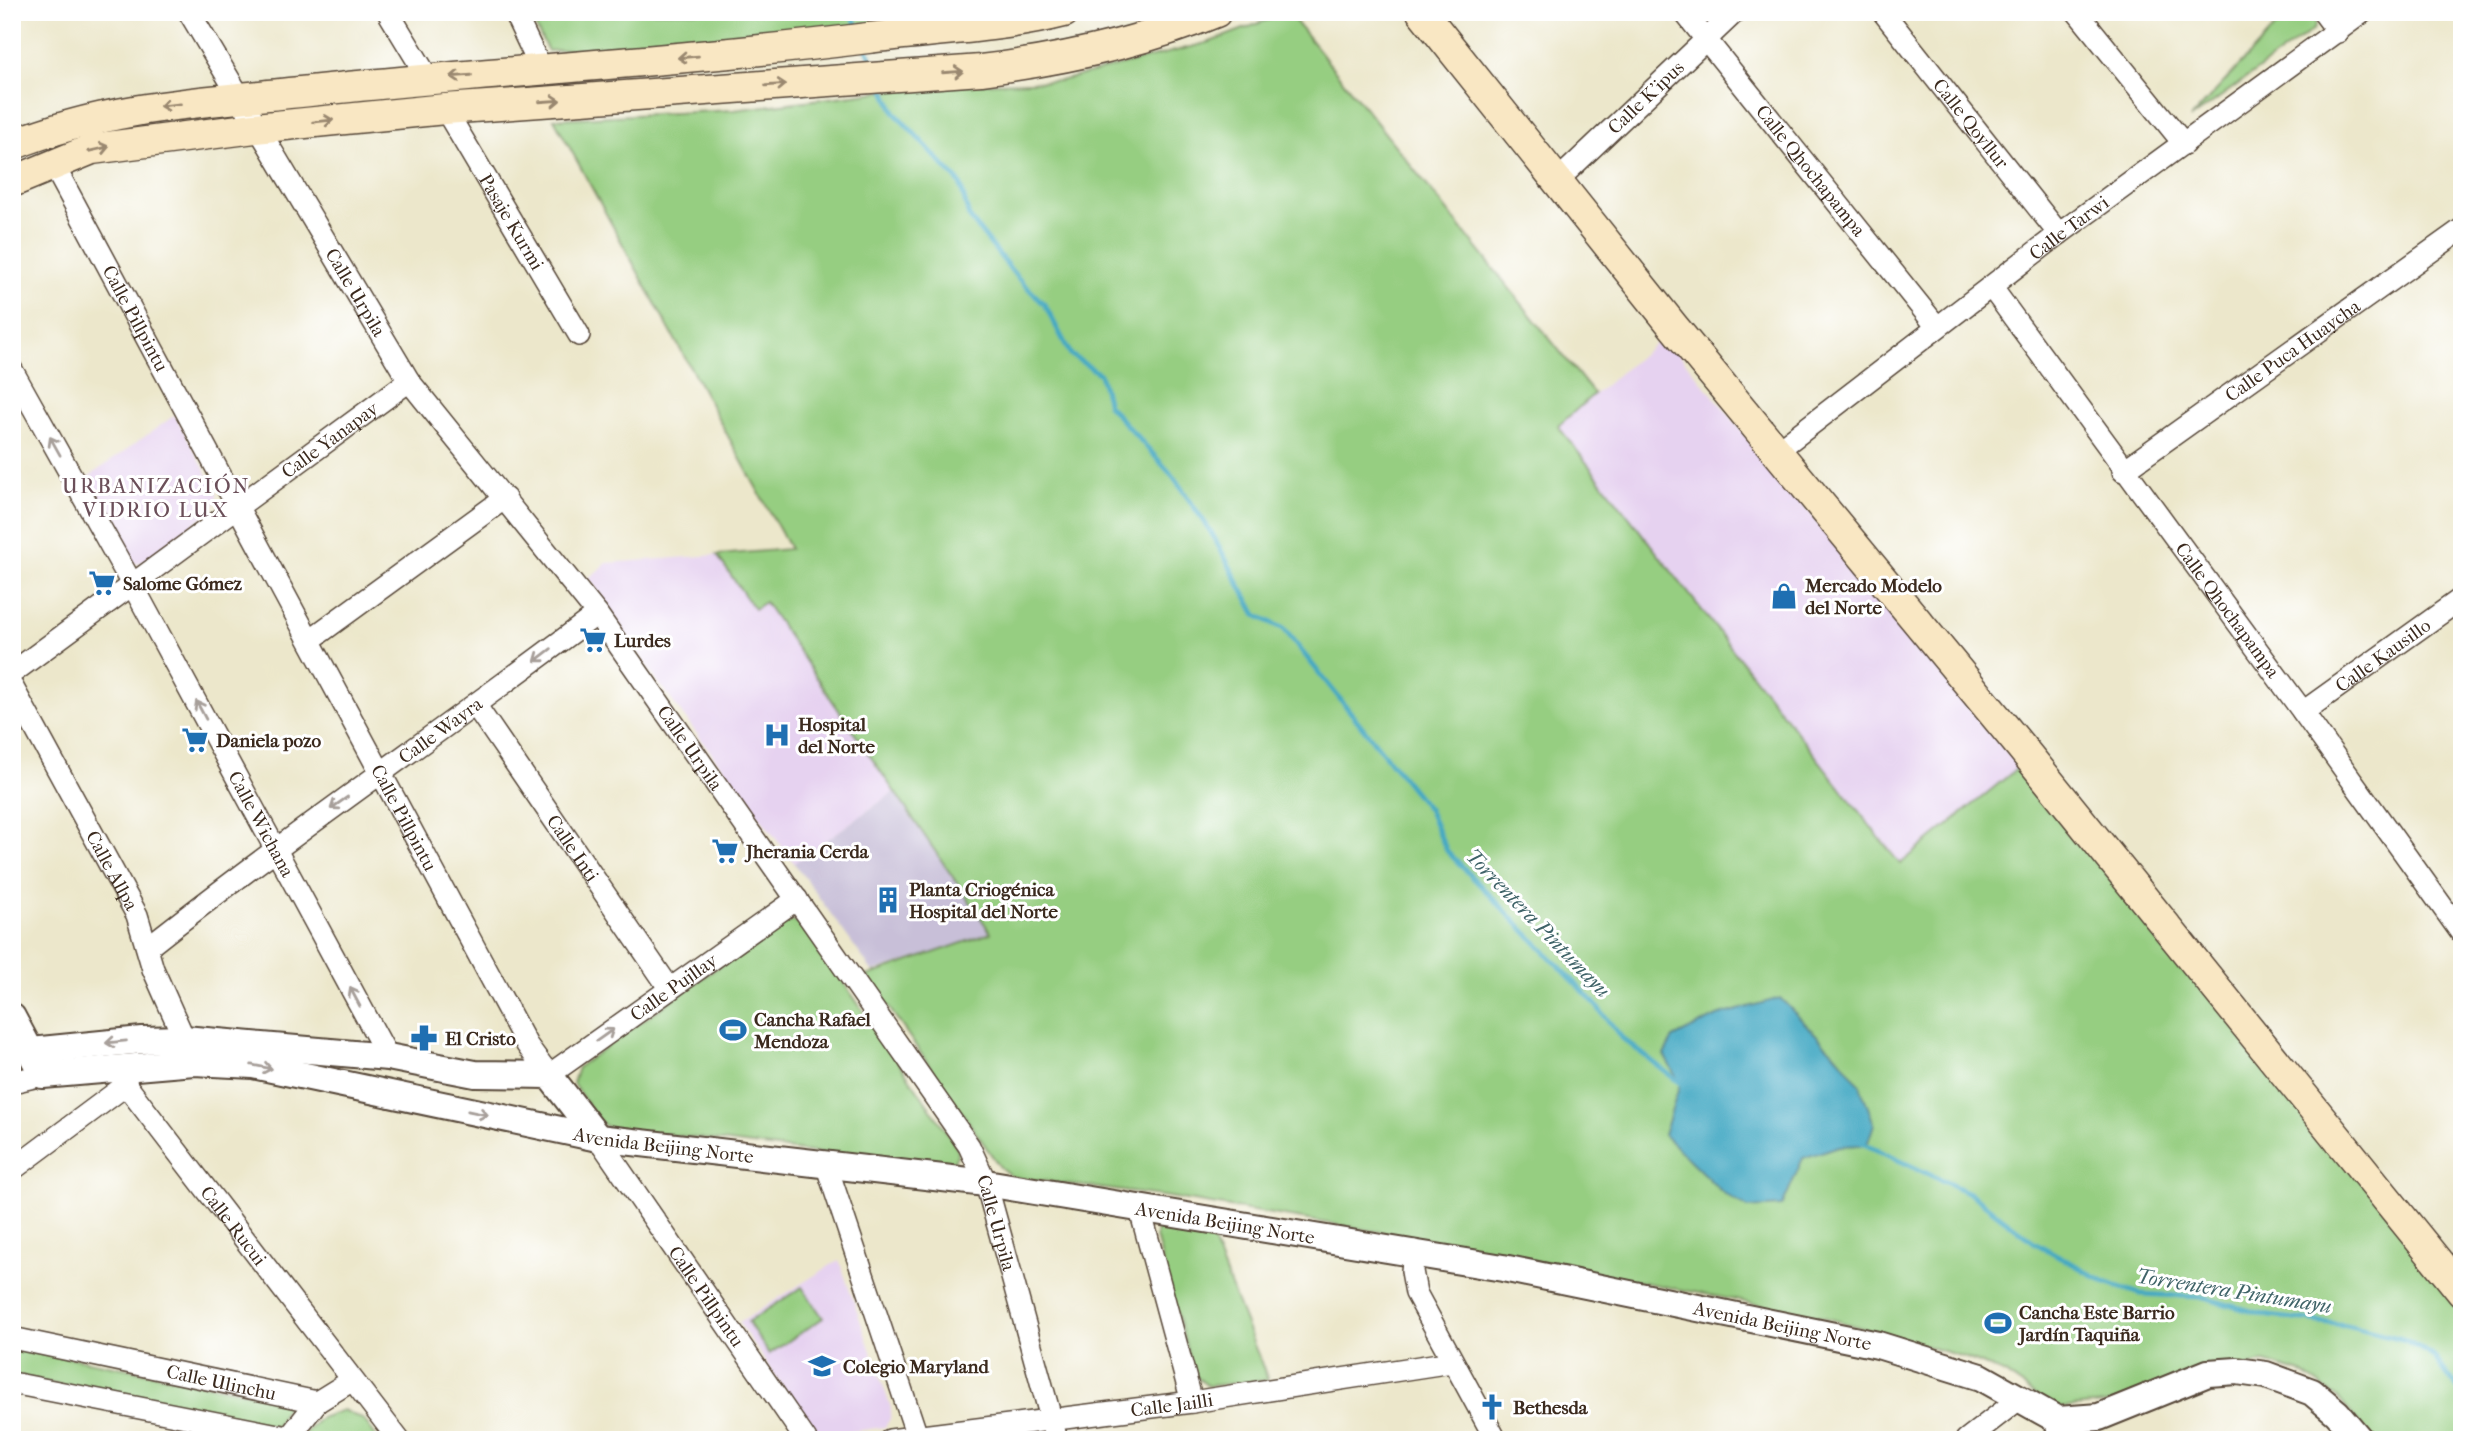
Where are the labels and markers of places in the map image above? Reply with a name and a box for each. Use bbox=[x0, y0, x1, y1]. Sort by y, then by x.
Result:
supermarket icon: Salome Gómez bbox=[87, 568, 117, 598]
place label: Salome Gómez bbox=[123, 573, 243, 595]
place label: Mercado Modelo del Norte bbox=[1804, 575, 1942, 619]
shop icon: Mercado Modelo del Norte bbox=[1769, 581, 1799, 611]
supermarket icon: Lurdes bbox=[578, 625, 608, 655]
place label: Lurdes bbox=[614, 630, 671, 652]
place label: Hospital del Norte bbox=[798, 714, 876, 758]
hospital icon: Hospital del Norte bbox=[762, 720, 792, 750]
supermarket icon: Daniela pozo bbox=[180, 725, 210, 755]
place label: Daniela pozo bbox=[216, 730, 322, 752]
supermarket icon: Jherania Cerda bbox=[710, 836, 740, 866]
place label: Jherania Cerda bbox=[744, 841, 870, 863]
place label: Planta Criogénica Hospital del Norte bbox=[909, 879, 1059, 923]
building icon: Planta Criogénica Hospital del Norte bbox=[873, 885, 903, 915]
place label: Cancha Rafael Mendoza bbox=[753, 1009, 872, 1053]
sports icon: Cancha Rafael Mendoza bbox=[718, 1015, 748, 1045]
pharmacy icon: El Cristo bbox=[409, 1023, 439, 1053]
place label: El Cristo bbox=[445, 1028, 516, 1050]
place label: Cancha Este Barrio Jardín Taquiña bbox=[2017, 1302, 2175, 1346]
sports icon: Cancha Este Barrio Jardín Taquiña bbox=[1983, 1308, 2013, 1338]
school or university icon: Colegio Maryland bbox=[807, 1351, 837, 1381]
place label: Colegio Maryland bbox=[843, 1356, 989, 1378]
church icon: Bethesda bbox=[1477, 1392, 1507, 1422]
place label: Bethesda bbox=[1513, 1397, 1589, 1419]

